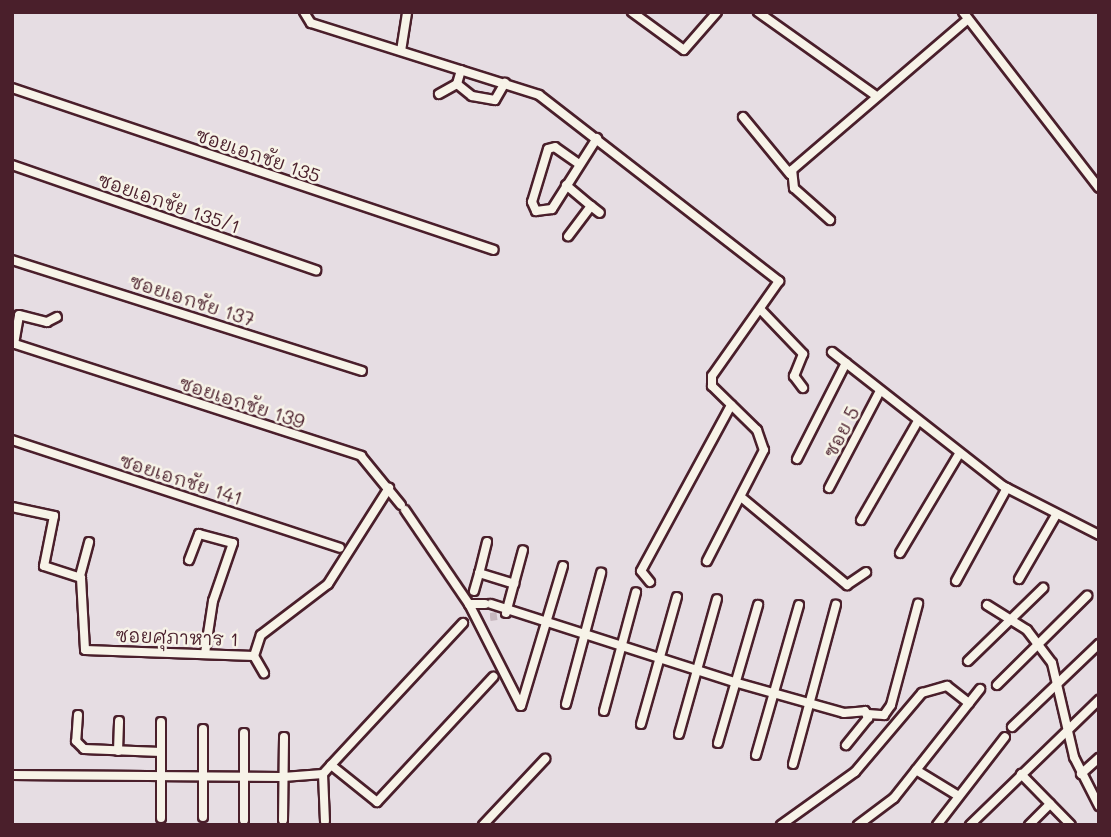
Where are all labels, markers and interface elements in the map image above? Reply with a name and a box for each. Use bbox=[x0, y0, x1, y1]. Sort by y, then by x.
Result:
street label: ซอยเอกชัย 135 bbox=[193, 123, 323, 187]
street label: ซอยเอกชัย 135/1 bbox=[95, 168, 243, 238]
street label: ซอยเอกชัย 137 bbox=[127, 269, 257, 331]
street label: ซอยเอกชัย 139 bbox=[176, 371, 308, 433]
street label: ซอย 5 bbox=[818, 403, 864, 461]
street label: ซอยเอกชัย 141 bbox=[117, 448, 245, 510]
street label: ซอยศุภาหาร 1 bbox=[115, 623, 239, 651]

